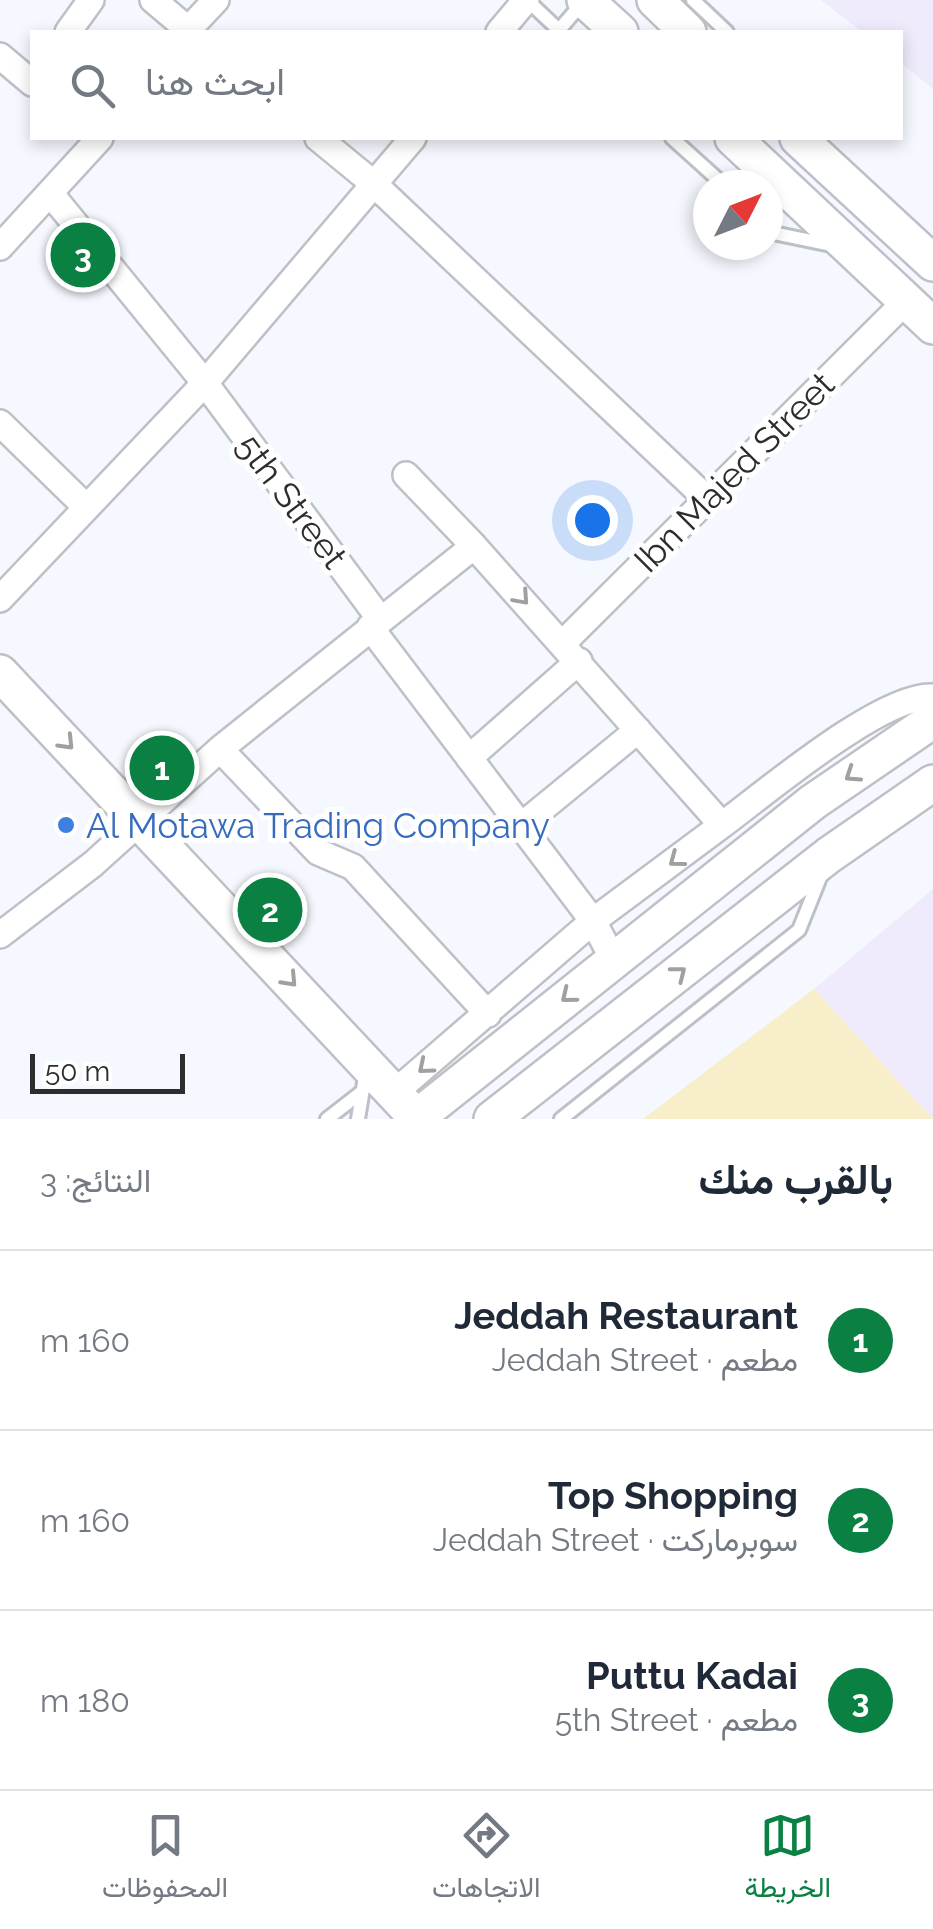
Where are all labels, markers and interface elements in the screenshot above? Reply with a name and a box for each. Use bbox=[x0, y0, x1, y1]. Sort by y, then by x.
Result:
search box bbox=[30, 30, 903, 140]
icon: search bbox=[65, 58, 120, 113]
text: ابحث هنا bbox=[145, 59, 285, 104]
north arrow bbox=[693, 170, 783, 260]
pin: 3 bbox=[51, 218, 116, 292]
street label: Ibn Majed Street bbox=[626, 363, 843, 580]
street label: 5th Street bbox=[228, 426, 356, 576]
your location bbox=[567, 495, 618, 546]
one-way arrow bbox=[510, 586, 528, 605]
pin: 1 bbox=[130, 730, 194, 806]
one-way arrow bbox=[56, 732, 74, 750]
one-way arrow bbox=[845, 763, 864, 781]
place label: Al Motawa Trading Company bbox=[86, 805, 550, 846]
marker: Al Motawa Trading Company bbox=[55, 814, 77, 836]
one-way arrow bbox=[669, 848, 687, 865]
pin: 2 bbox=[238, 872, 302, 948]
one-way arrow bbox=[668, 967, 686, 984]
one-way arrow bbox=[278, 968, 296, 987]
one-way arrow bbox=[562, 984, 580, 1002]
scale bar bbox=[30, 1049, 185, 1094]
text: 50 m bbox=[45, 1055, 110, 1088]
one-way arrow bbox=[419, 1055, 437, 1073]
text: بالقرب منك bbox=[699, 1155, 893, 1204]
text: النتائج: 3 bbox=[40, 1162, 151, 1199]
text: Jeddah Restaurant bbox=[454, 1293, 798, 1338]
text: 160 m bbox=[40, 1322, 130, 1359]
text: 1 bbox=[853, 1322, 868, 1359]
text: مطعم · Jeddah Street bbox=[492, 1341, 798, 1378]
text: Top Shopping bbox=[548, 1473, 798, 1518]
text: 160 m bbox=[40, 1502, 130, 1539]
text: 2 bbox=[851, 1502, 870, 1539]
text: سوبرماركت · Jeddah Street bbox=[433, 1521, 798, 1558]
text: Puttu Kadai bbox=[586, 1653, 798, 1698]
text: 180 m bbox=[40, 1682, 130, 1719]
text: 3 bbox=[852, 1682, 869, 1719]
text: مطعم · 5th Street bbox=[555, 1701, 798, 1738]
tab: المحفوظات bbox=[102, 1808, 228, 1912]
tab: الاتجاهات bbox=[432, 1808, 541, 1912]
tab: الخريطة bbox=[744, 1808, 831, 1912]

